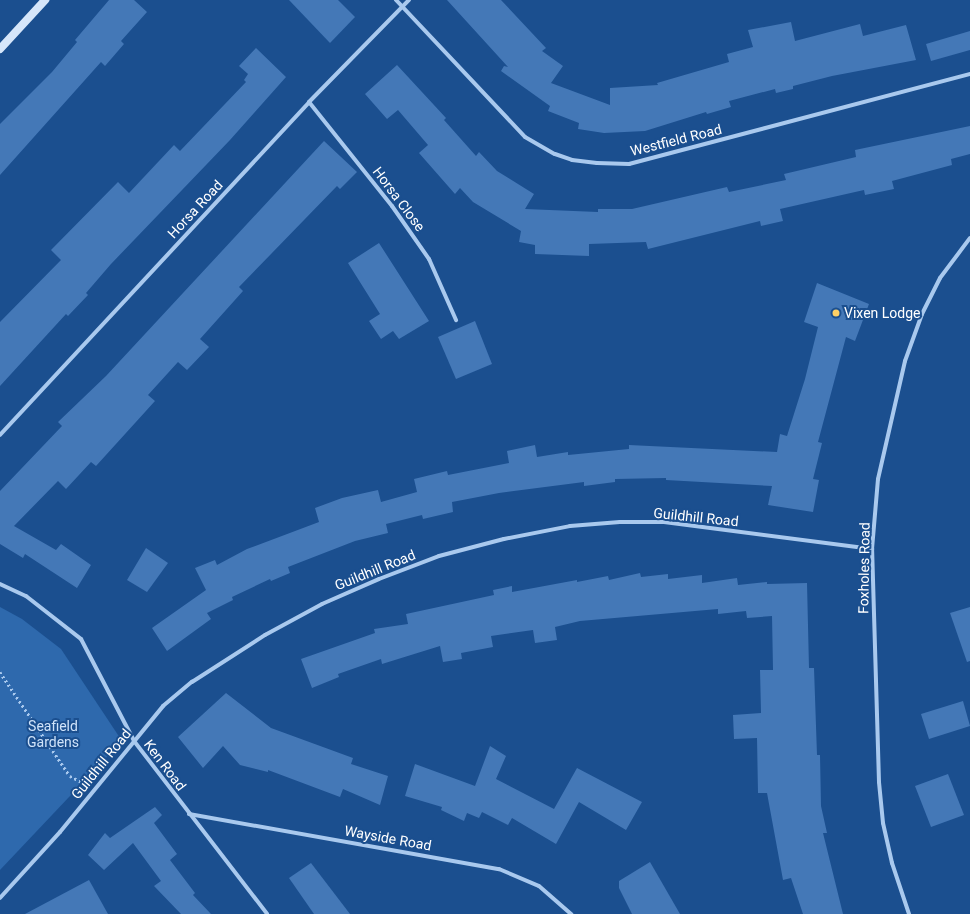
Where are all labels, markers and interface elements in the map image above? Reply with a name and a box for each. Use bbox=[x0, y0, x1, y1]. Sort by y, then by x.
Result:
street label: Westfield Road bbox=[629, 121, 723, 159]
street label: Horsa Close bbox=[369, 164, 429, 234]
street label: Horsa Road bbox=[164, 177, 226, 241]
place label: Vixen Lodge bbox=[844, 305, 920, 321]
marker: Vixen Lodge bbox=[831, 308, 841, 318]
street label: Guildhill Road bbox=[653, 504, 739, 530]
street label: Foxholes Road bbox=[855, 522, 873, 614]
street label: Guildhill Road bbox=[332, 546, 418, 594]
park label: Seafield Gardens bbox=[27, 718, 79, 750]
street label: Guildhill Road bbox=[68, 725, 134, 803]
street label: Ken Road bbox=[140, 736, 190, 794]
street label: Wayside Road bbox=[343, 822, 433, 854]

